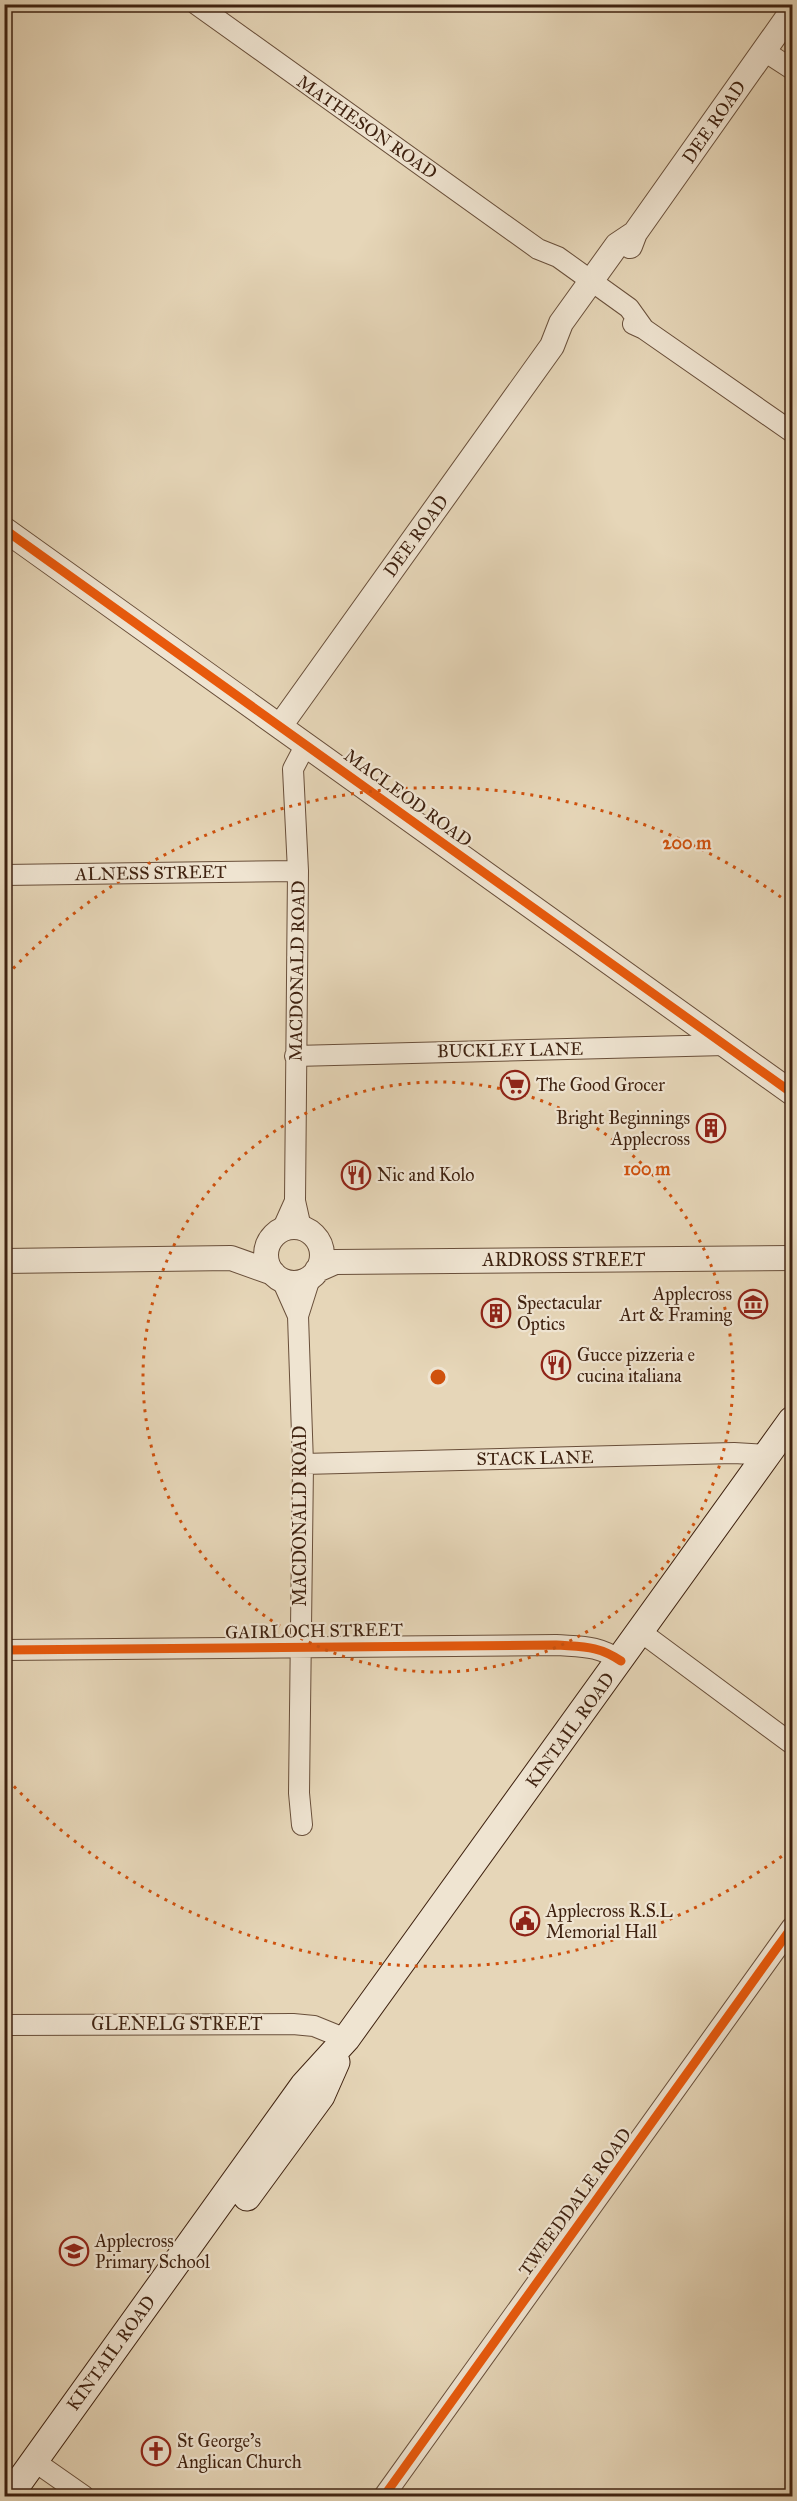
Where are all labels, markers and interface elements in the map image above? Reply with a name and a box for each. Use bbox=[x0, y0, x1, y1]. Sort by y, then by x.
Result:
street label: MATHESON ROAD bbox=[293, 70, 441, 184]
street label: DEE ROAD bbox=[678, 76, 750, 168]
street label: DEE ROAD bbox=[379, 491, 453, 581]
street label: MACLEOD ROAD bbox=[340, 744, 476, 852]
text: 200 m bbox=[663, 832, 712, 854]
street label: ALNESS STREET bbox=[74, 861, 227, 885]
street label: MACDONALD ROAD bbox=[284, 880, 310, 1062]
street label: BUCKLEY LANE bbox=[437, 1038, 583, 1062]
supermarket icon: The Good Grocer bbox=[499, 1069, 531, 1101]
place label: The Good Grocer bbox=[536, 1074, 665, 1096]
place label: Bright Beginnings Applecross bbox=[556, 1107, 690, 1150]
building icon: Bright Beginnings Applecross bbox=[695, 1112, 727, 1144]
text: 100 m bbox=[624, 1158, 671, 1180]
restaurant icon: Nic and Kolo bbox=[340, 1159, 372, 1191]
place label: Nic and Kolo bbox=[377, 1164, 474, 1186]
street label: ARDROSS STREET bbox=[482, 1249, 645, 1271]
place label: Applecross Art & Framing bbox=[619, 1283, 733, 1327]
museum icon: Applecross Art & Framing bbox=[737, 1288, 769, 1320]
place label: Spectacular Optics bbox=[517, 1292, 602, 1335]
building icon: Spectacular Optics bbox=[480, 1297, 512, 1329]
place label: Gucce pizzeria e cucina italiana bbox=[577, 1344, 695, 1387]
restaurant icon: Gucce pizzeria e cucina italiana bbox=[540, 1349, 572, 1381]
centre of rings bbox=[428, 1367, 448, 1387]
street label: MACDONALD ROAD bbox=[289, 1426, 311, 1606]
street label: STACK LANE bbox=[476, 1446, 594, 1470]
street label: GAIRLOCH STREET bbox=[225, 1618, 403, 1644]
street label: KINTAIL ROAD bbox=[521, 1668, 619, 1792]
place label: Applecross R.S.L Memorial Hall bbox=[545, 1900, 674, 1943]
public building icon: Applecross R.S.L Memorial Hall bbox=[509, 1905, 541, 1937]
street label: GLENELG STREET bbox=[91, 2013, 263, 2035]
street label: TWEEDDALE ROAD bbox=[514, 2124, 636, 2280]
place label: Applecross Primary School bbox=[94, 2230, 210, 2273]
school or university icon: Applecross Primary School bbox=[58, 2235, 90, 2267]
street label: KINTAIL ROAD bbox=[62, 2291, 160, 2415]
place label: St George’s Anglican Church bbox=[176, 2430, 302, 2474]
church icon: St George’s Anglican Church bbox=[140, 2435, 172, 2467]

